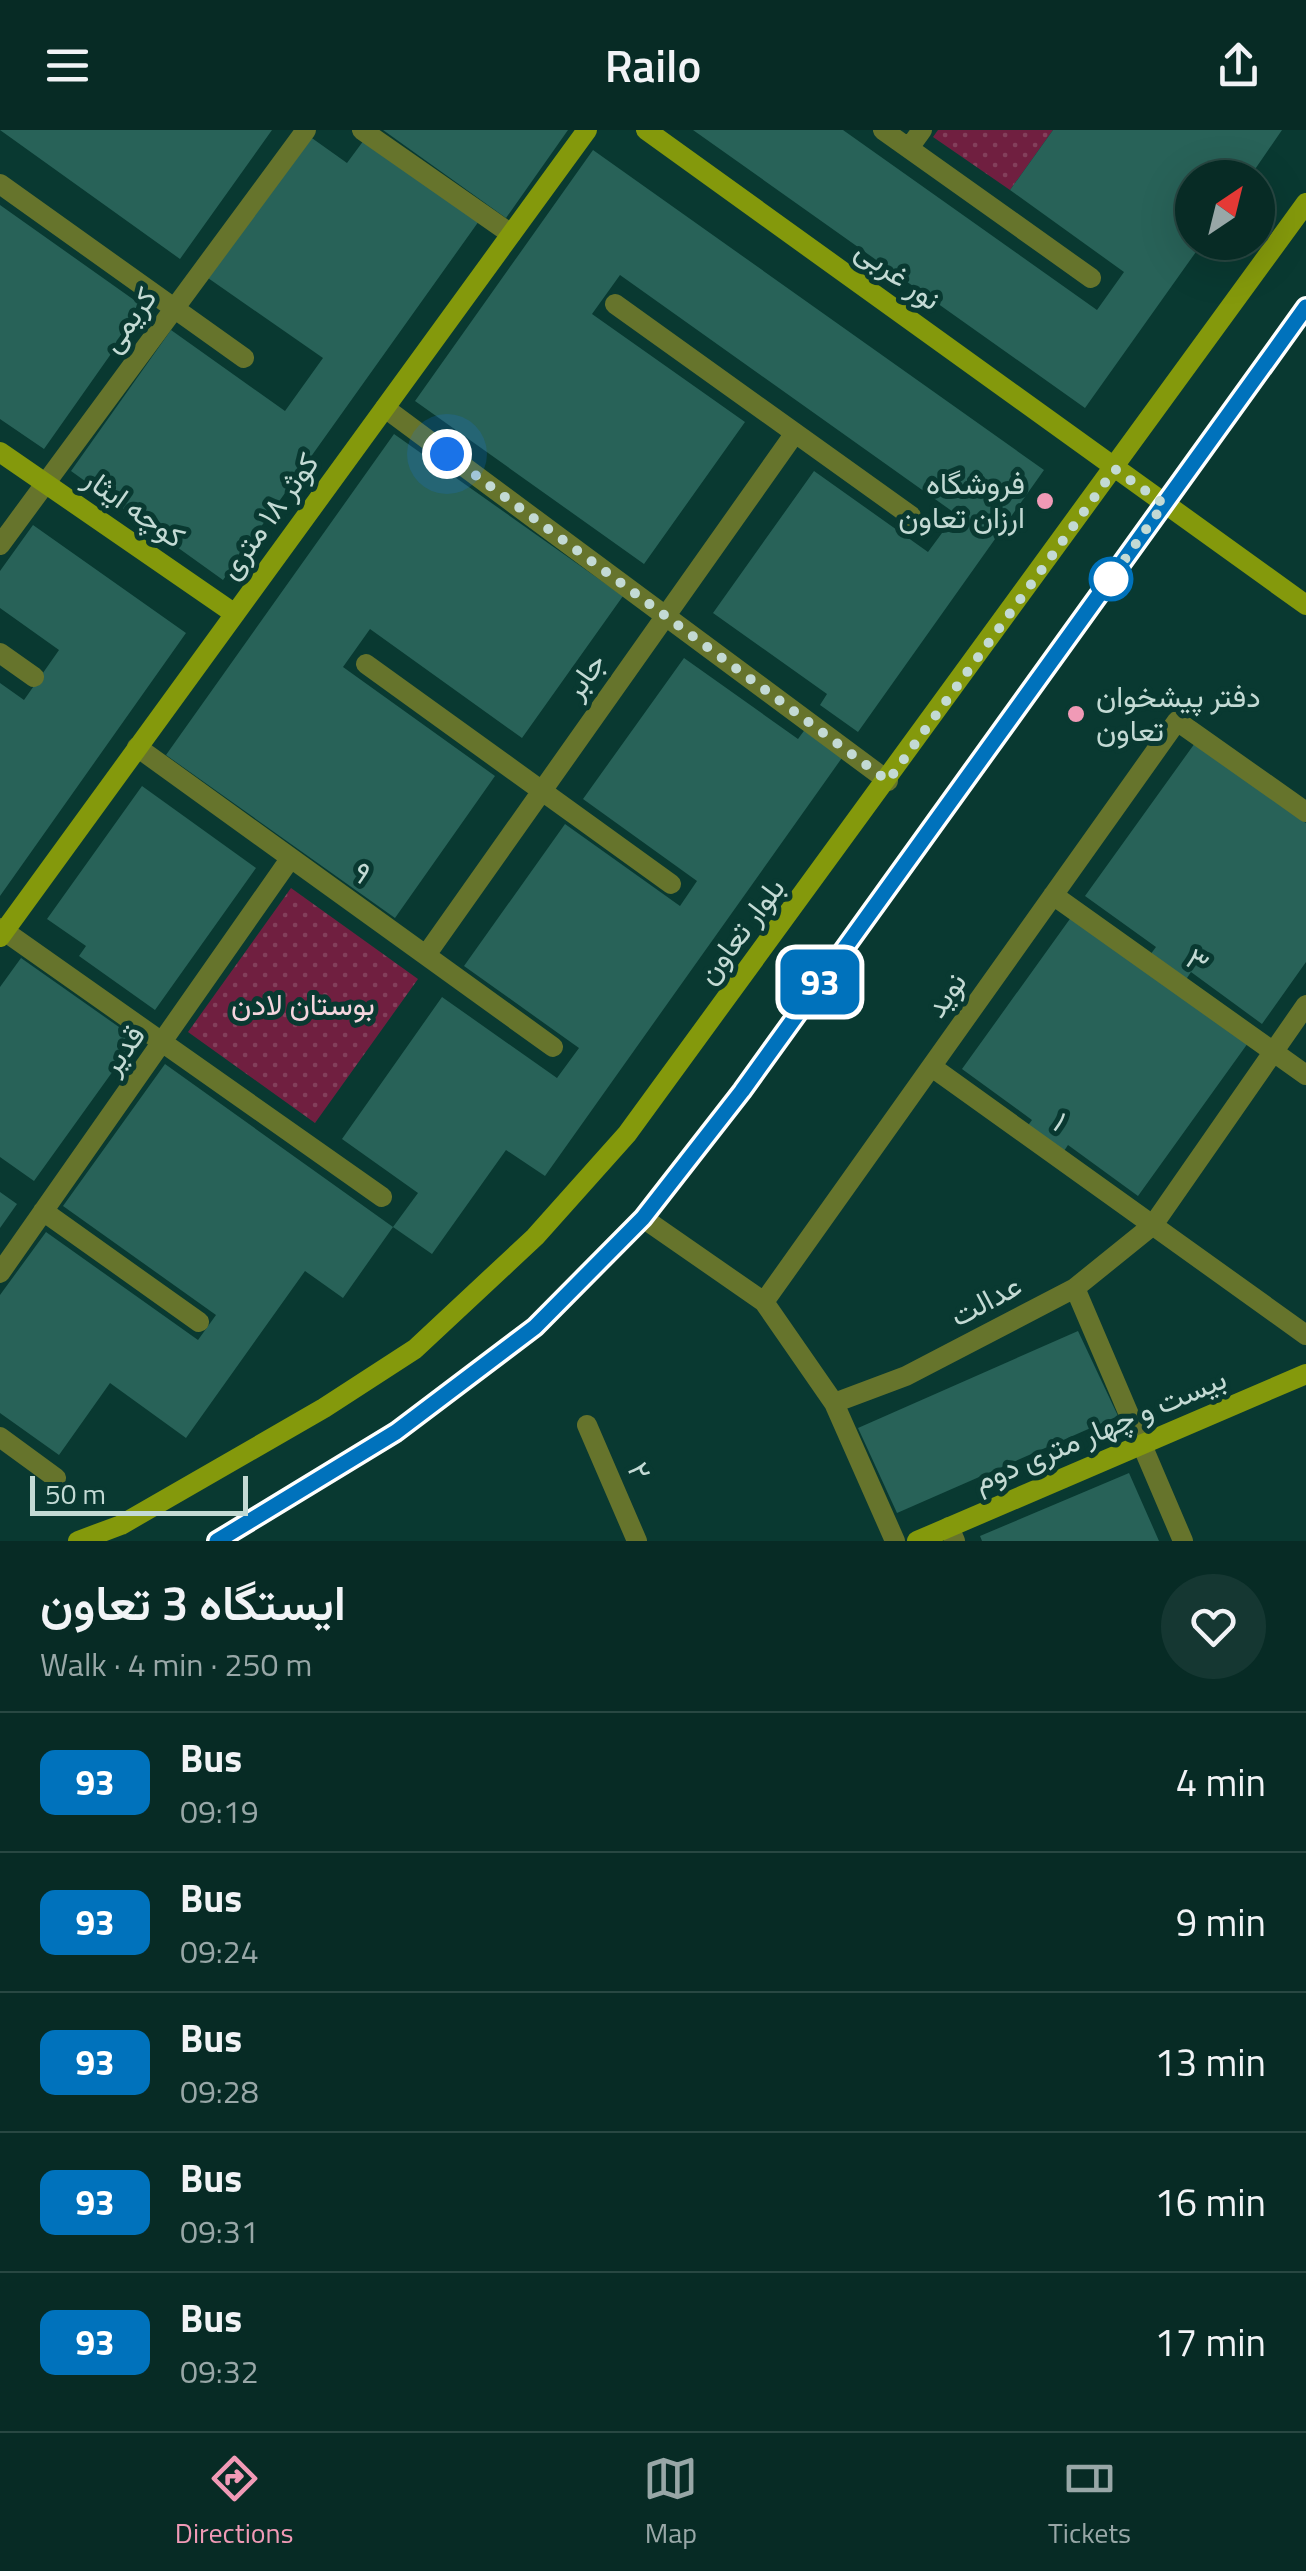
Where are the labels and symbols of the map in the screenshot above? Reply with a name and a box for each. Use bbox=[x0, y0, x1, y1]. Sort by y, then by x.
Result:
north arrow bbox=[1175, 160, 1275, 260]
street label: نور غربی bbox=[846, 227, 951, 321]
street label: کریمی bbox=[89, 277, 168, 362]
your location bbox=[422, 429, 472, 479]
street label: کوثر ۱۸ متری bbox=[207, 443, 330, 588]
street label: کوچه ایثار bbox=[74, 455, 195, 559]
place label: فروشگاه ارزان تعاون bbox=[898, 460, 1025, 540]
marker: فروشگاه ارزان تعاون bbox=[1034, 490, 1056, 512]
unlabelled marker bbox=[1090, 558, 1132, 600]
street label: جابر bbox=[551, 642, 617, 709]
place label: دفتر پیشخوان تعاون bbox=[1096, 673, 1261, 753]
marker: دفتر پیشخوان تعاون bbox=[1065, 703, 1087, 725]
street label: ۹ bbox=[343, 849, 382, 895]
street label: بلوار تعاون bbox=[685, 867, 796, 994]
street label: ۳ bbox=[1176, 936, 1219, 985]
line badge: 93 bbox=[775, 950, 865, 1014]
street label: نوید bbox=[913, 962, 978, 1027]
park label: بوستان لادن bbox=[231, 981, 375, 1027]
street label: قدیر bbox=[88, 1015, 156, 1085]
street label: ۱ bbox=[1044, 1100, 1078, 1142]
street label: عدالت bbox=[942, 1262, 1029, 1338]
street label: بیست و چهار متری دوم bbox=[966, 1355, 1233, 1503]
street label: ۲ bbox=[616, 1454, 664, 1487]
scale bar bbox=[30, 1471, 248, 1516]

